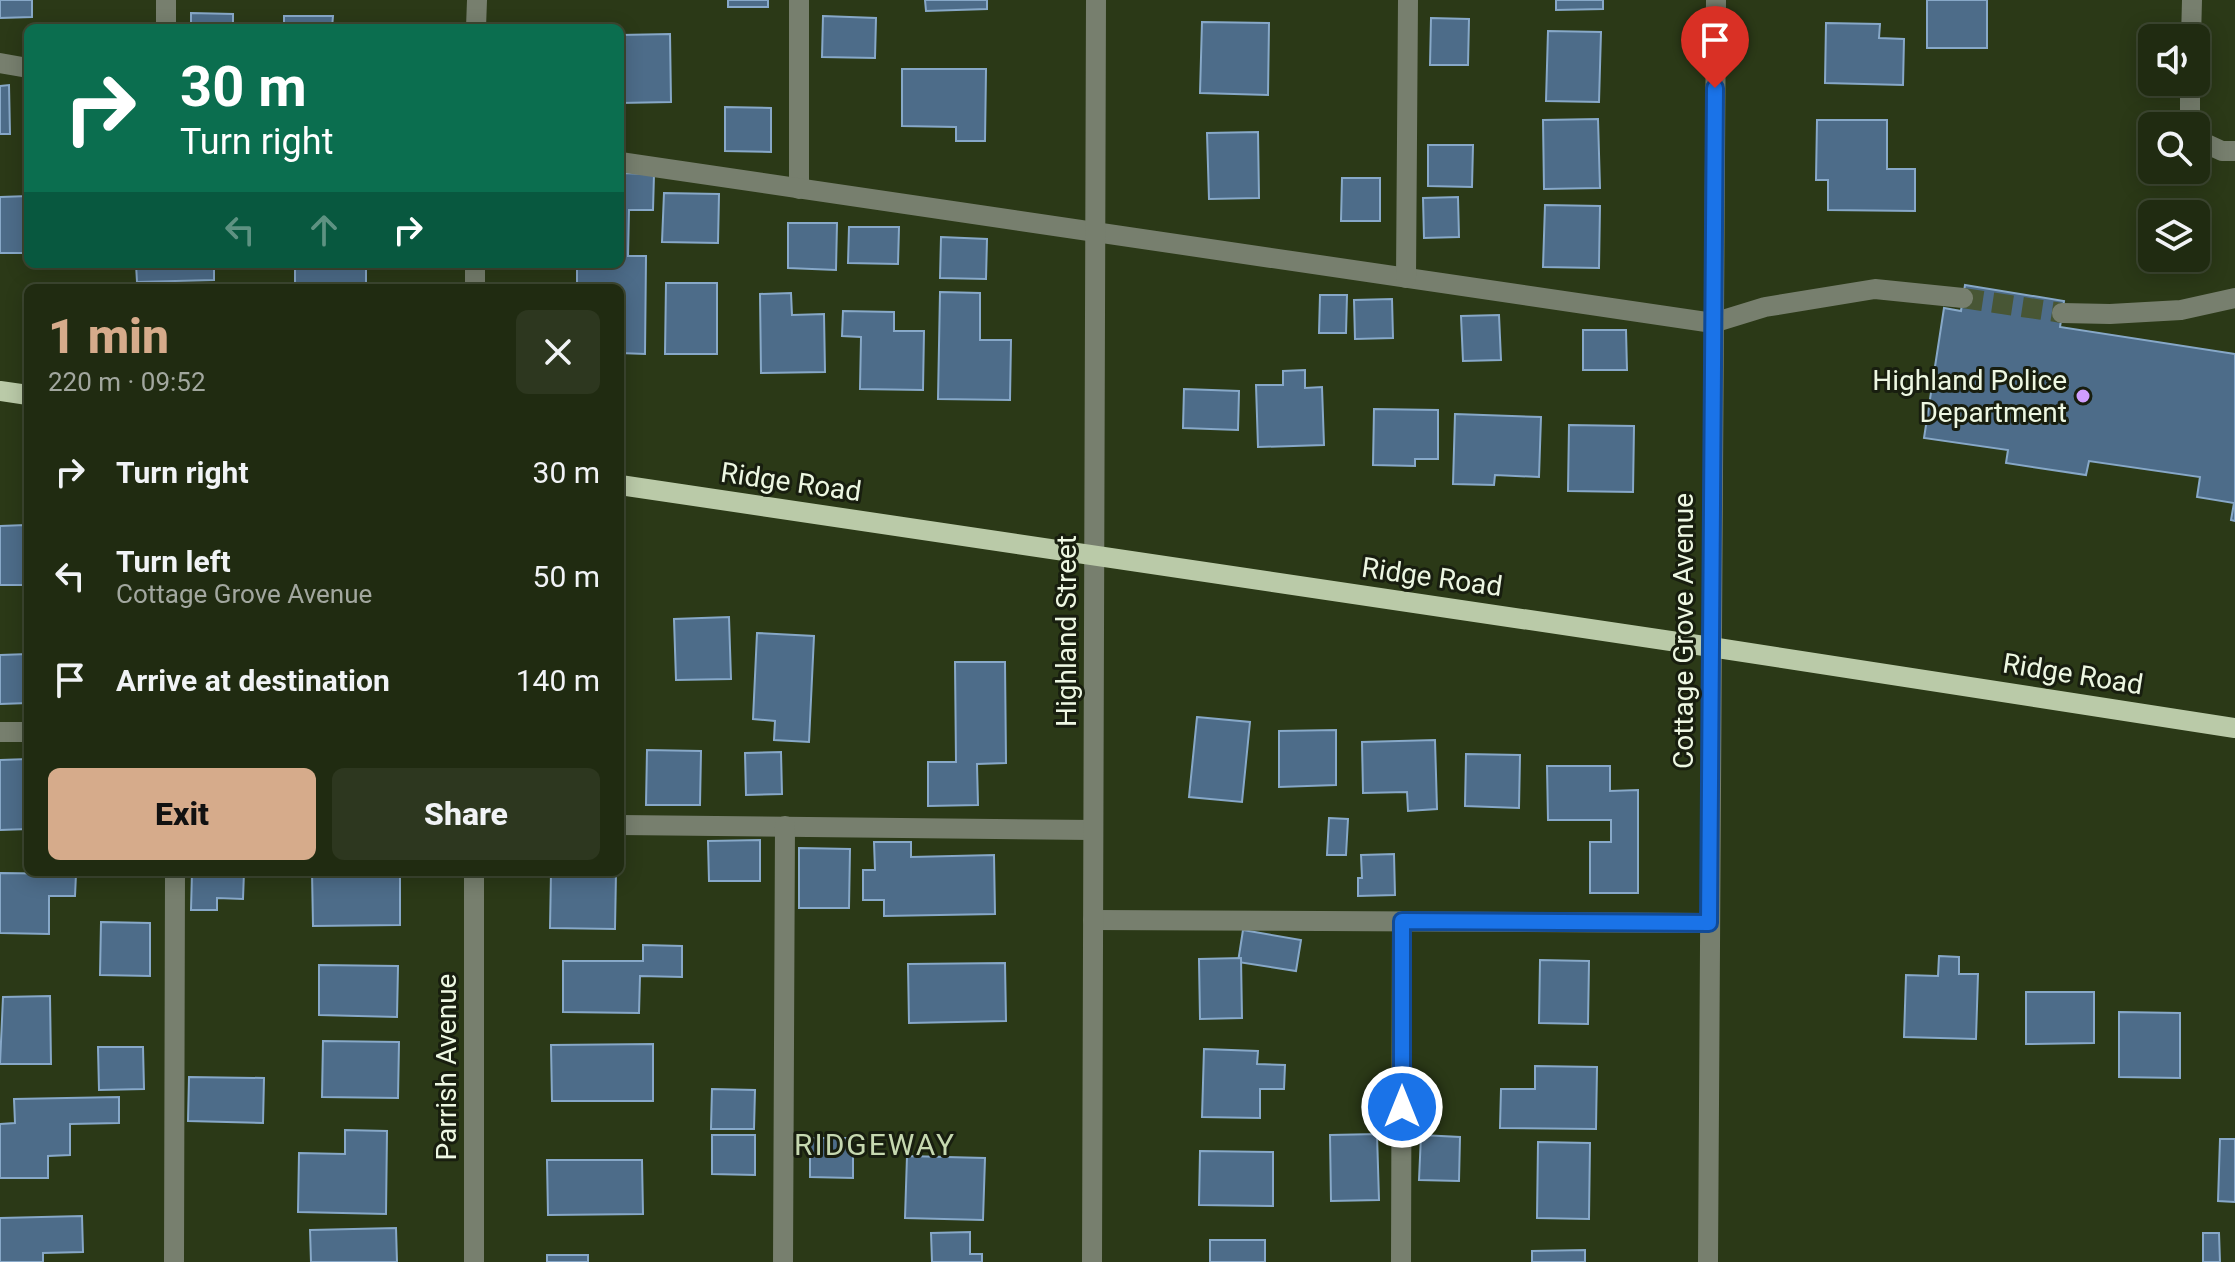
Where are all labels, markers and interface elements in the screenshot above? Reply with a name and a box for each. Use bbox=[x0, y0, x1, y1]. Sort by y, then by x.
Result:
pin bbox=[1681, 6, 1749, 88]
icon: arrive bbox=[1693, 18, 1737, 62]
map controls bbox=[2138, 24, 2210, 272]
button: sound bbox=[2138, 24, 2210, 96]
text: 30 m bbox=[180, 54, 307, 120]
icon: right bbox=[48, 56, 152, 160]
button: search bbox=[2138, 112, 2210, 184]
text: Turn right bbox=[180, 121, 333, 163]
button: layers bbox=[2138, 200, 2210, 272]
icon: left bbox=[218, 208, 262, 252]
icon: ahead bbox=[302, 208, 346, 252]
icon: right bbox=[386, 208, 430, 252]
text: 1 min bbox=[48, 308, 169, 365]
button: close bbox=[516, 310, 600, 394]
place label: Highland Police Department bbox=[1872, 364, 2067, 429]
text: 220 m · 09:52 bbox=[48, 367, 206, 397]
marker: Highland Police Department bbox=[2074, 387, 2092, 405]
icon: right bbox=[48, 450, 92, 494]
text: Turn right bbox=[116, 455, 249, 490]
text: 30 m bbox=[533, 455, 600, 490]
street label: Ridge Road bbox=[719, 456, 863, 508]
street label: Cottage Grove Avenue bbox=[1667, 493, 1700, 769]
street label: Highland Street bbox=[1050, 535, 1083, 727]
text: Turn left bbox=[116, 544, 231, 579]
street label: Ridge Road bbox=[1360, 551, 1504, 603]
icon: left bbox=[48, 554, 92, 598]
text: 50 m bbox=[533, 559, 600, 594]
text: Cottage Grove Avenue bbox=[116, 579, 372, 609]
street label: Ridge Road bbox=[2000, 647, 2146, 701]
icon: arrive bbox=[48, 658, 92, 702]
text: Arrive at destination bbox=[116, 663, 390, 698]
text: 140 m bbox=[516, 663, 600, 698]
button: Exit bbox=[48, 768, 316, 860]
button: Share bbox=[332, 768, 600, 860]
street label: Parrish Avenue bbox=[430, 974, 463, 1160]
position arrow bbox=[1360, 1065, 1444, 1149]
district label: RIDGEWAY bbox=[794, 1127, 956, 1162]

